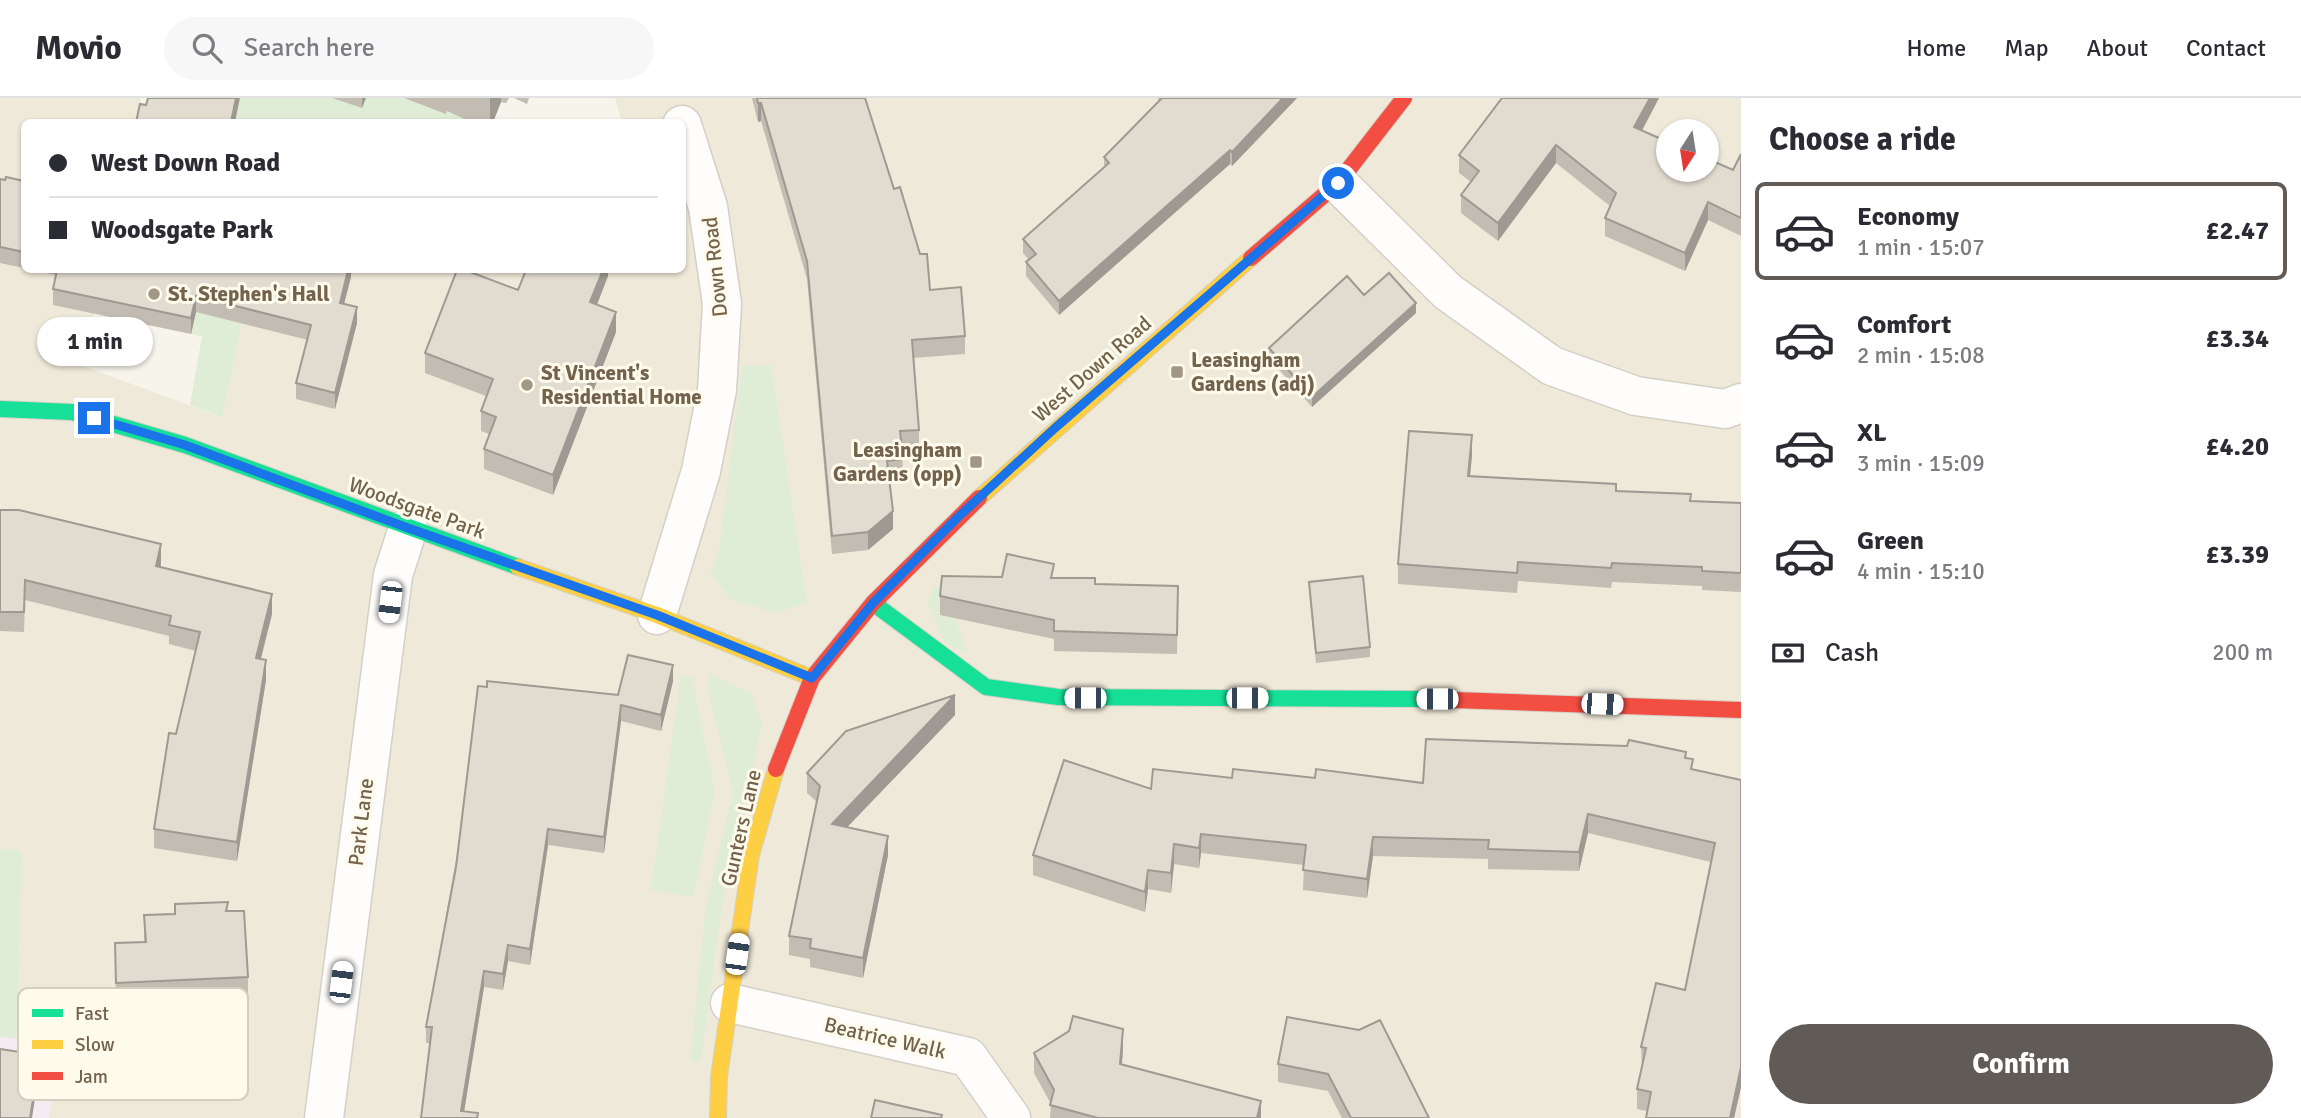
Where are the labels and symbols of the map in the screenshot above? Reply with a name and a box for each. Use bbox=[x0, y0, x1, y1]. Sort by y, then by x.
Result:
north arrow bbox=[1656, 119, 1718, 182]
route start bbox=[1322, 167, 1354, 199]
street label: Down Road bbox=[697, 216, 733, 318]
place label: St. Stephen's Hall bbox=[168, 281, 330, 307]
marker: St. Stephen's Hall bbox=[146, 286, 162, 302]
street label: West Down Road bbox=[1027, 310, 1157, 428]
callout: 1 min bbox=[36, 316, 152, 366]
place label: Leasingham Gardens (adj) bbox=[1191, 347, 1315, 397]
place label: St Vincent's Residential Home bbox=[541, 360, 702, 410]
marker: Leasingham Gardens (adj) bbox=[1169, 364, 1185, 380]
marker: St Vincent's Residential Home bbox=[519, 377, 535, 393]
route end bbox=[78, 402, 110, 434]
place label: Leasingham Gardens (opp) bbox=[833, 437, 962, 487]
marker: Leasingham Gardens (opp) bbox=[968, 454, 984, 470]
street label: Woodsgate Park bbox=[345, 471, 489, 545]
car bbox=[378, 580, 403, 624]
car bbox=[1065, 688, 1107, 709]
car bbox=[1227, 688, 1269, 709]
car bbox=[1417, 689, 1459, 710]
car bbox=[1581, 693, 1624, 715]
street label: Gunters Lane bbox=[715, 767, 767, 889]
street label: Park Lane bbox=[343, 777, 379, 867]
car bbox=[724, 932, 751, 976]
car bbox=[329, 960, 354, 1004]
legend bbox=[18, 988, 248, 1100]
text: Fast bbox=[75, 1002, 109, 1026]
street label: Beatrice Walk bbox=[822, 1011, 949, 1065]
text: Slow bbox=[75, 1033, 115, 1057]
text: Jam bbox=[75, 1065, 108, 1089]

